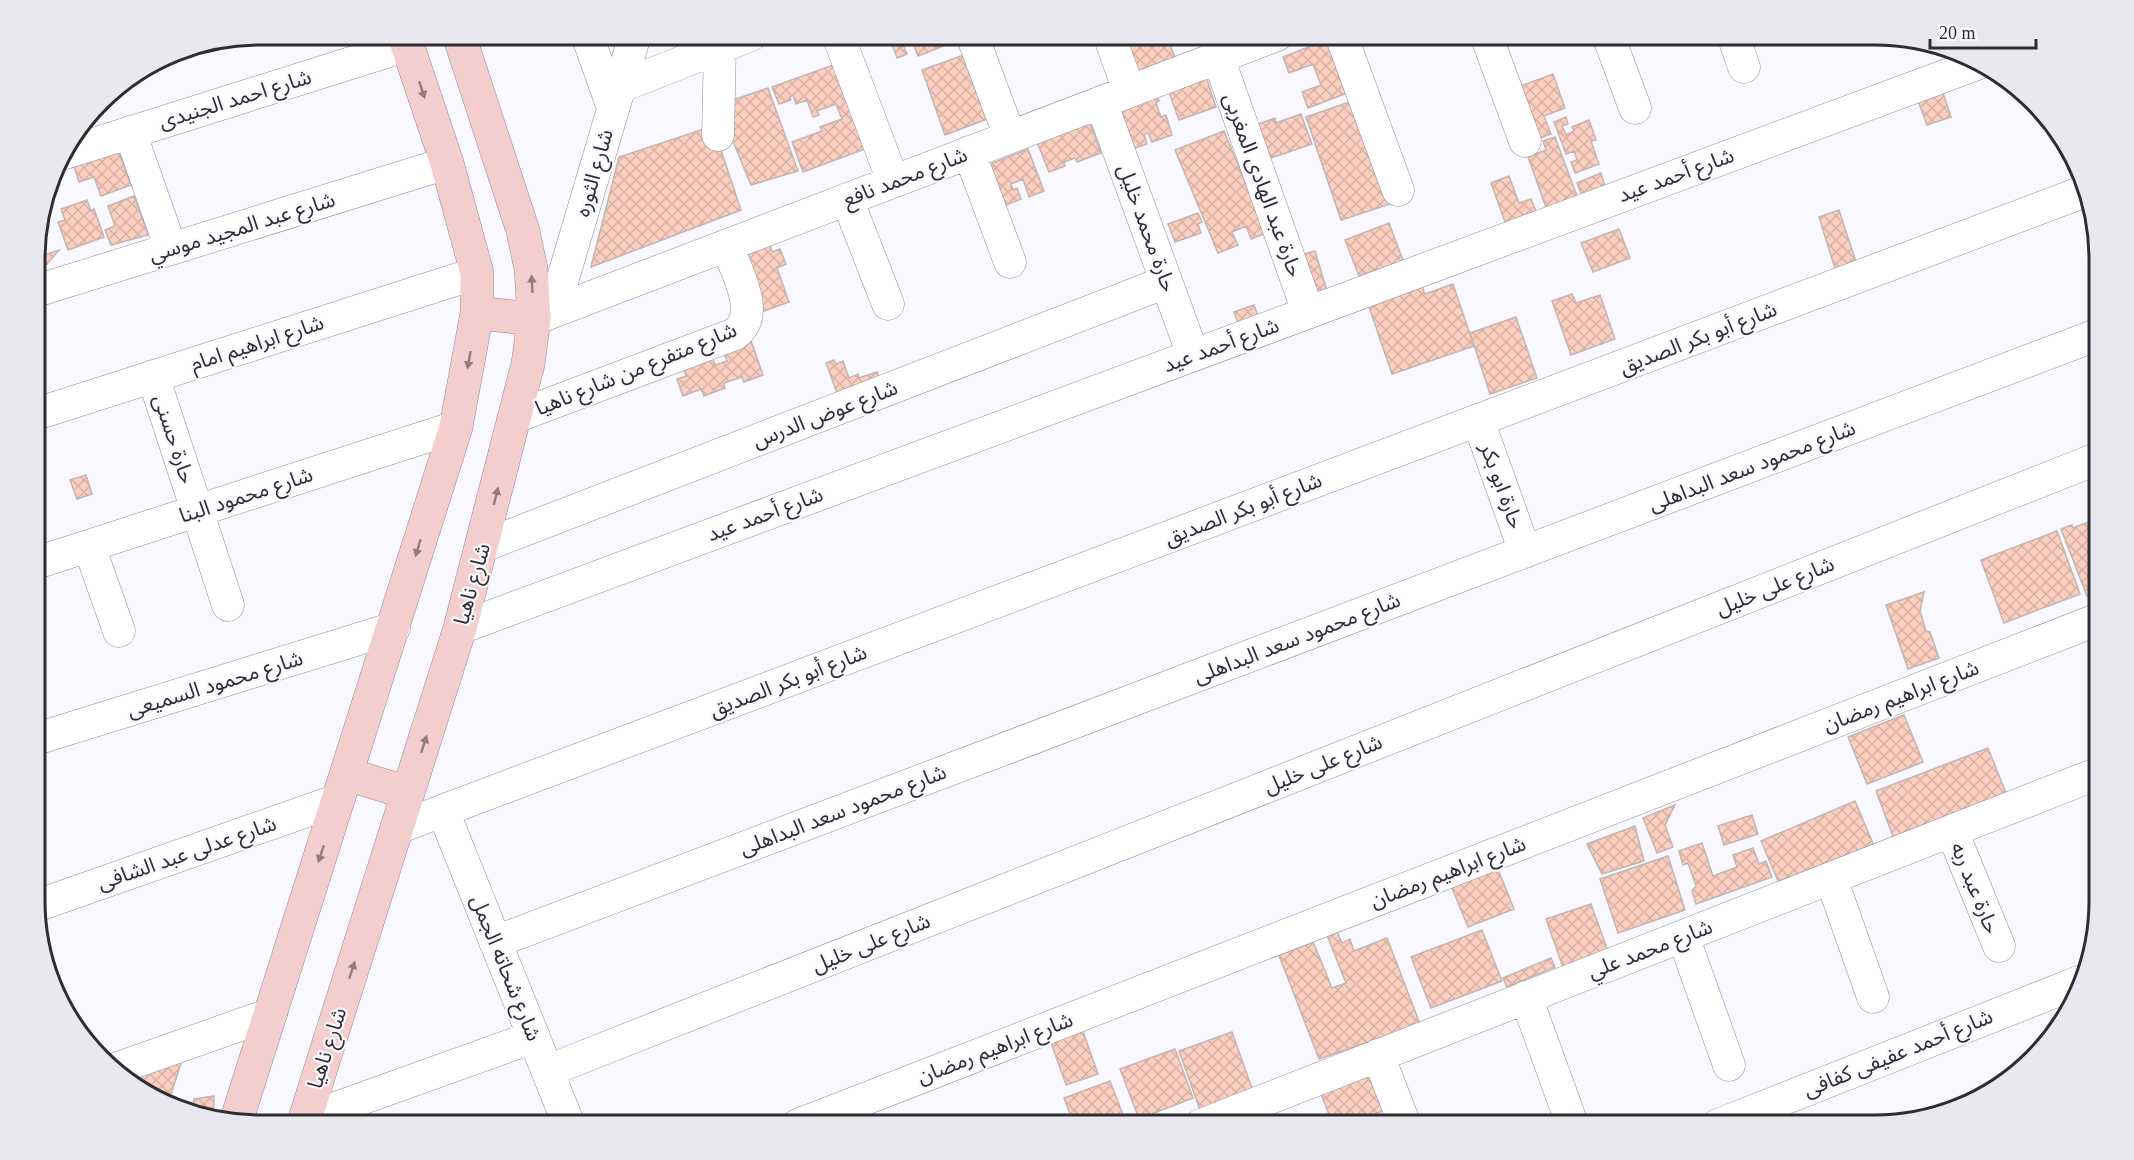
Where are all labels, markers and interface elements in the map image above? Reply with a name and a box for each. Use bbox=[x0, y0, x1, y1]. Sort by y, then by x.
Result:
scale bar bbox=[1930, 12, 2036, 50]
text: 20 m bbox=[1939, 23, 1976, 43]
street label: شارع احمد الجنيدى bbox=[156, 64, 315, 136]
one-way arrow bbox=[418, 81, 428, 99]
street label: حارة عبد الهادى المغربى bbox=[1219, 90, 1307, 280]
street label: شارع الثوره bbox=[570, 127, 621, 220]
street label: شارع محمد نافع bbox=[839, 142, 972, 215]
street label: شارع أحمد عيد bbox=[1615, 142, 1738, 210]
street label: حارة محمد خليل bbox=[1113, 161, 1181, 295]
street label: شارع عبد المجيد موسي bbox=[146, 187, 339, 270]
one-way arrow bbox=[527, 275, 536, 294]
street label: شارع أبو بكر الصديق bbox=[1616, 296, 1781, 382]
street label: شارع ابراهيم امام bbox=[187, 310, 328, 380]
street label: شارع أحمد عيد bbox=[1160, 312, 1283, 380]
street label: شارع متفرع من شارع ناهيا bbox=[532, 318, 741, 423]
one-way arrow bbox=[464, 351, 473, 370]
street label: شارع عوض الدرس bbox=[749, 375, 902, 455]
street label: حارة حسنى bbox=[148, 392, 200, 486]
street label: شارع محمود سعد البداهلى bbox=[1645, 415, 1860, 519]
street label: حارة ابو بكر bbox=[1475, 439, 1529, 532]
street label: شارع محمود البنا bbox=[176, 462, 317, 531]
street label: شارع أبو بكر الصديق bbox=[1161, 467, 1326, 553]
street label: شارع أحمد عيد bbox=[704, 481, 827, 549]
one-way arrow bbox=[491, 487, 501, 505]
one-way arrow bbox=[413, 539, 422, 557]
street label: شارع ناهيا bbox=[449, 540, 498, 628]
street label: شارع على خليل bbox=[1712, 551, 1839, 623]
street label: شارع محمود سعد البداهلى bbox=[1190, 587, 1405, 691]
street label: شارع أبو بكر الصديق bbox=[706, 639, 871, 725]
street label: شارع محمود السميعى bbox=[124, 646, 307, 725]
street label: شارع ابراهيم رمضان bbox=[1820, 655, 1983, 740]
street label: شارع على خليل bbox=[1260, 729, 1387, 801]
one-way arrow bbox=[420, 735, 429, 753]
street label: شارع محمود سعد البداهلى bbox=[736, 759, 951, 863]
street label: شارع عدلى عبد الشافى bbox=[94, 811, 281, 898]
street label: شارع ابراهيم رمضان bbox=[1367, 831, 1530, 916]
street label: حارة عبد ربه bbox=[1946, 839, 2004, 937]
one-way arrow bbox=[316, 845, 325, 863]
street label: شارع شحاته الجمل bbox=[463, 892, 546, 1046]
street label: شارع على خليل bbox=[808, 908, 935, 980]
street label: شارع محمد علي bbox=[1584, 914, 1717, 987]
one-way arrow bbox=[348, 961, 357, 979]
street label: شارع أحمد عفيفى كفافى bbox=[1800, 1003, 1997, 1105]
street label: شارع ناهيا bbox=[303, 1004, 354, 1093]
street label: شارع ابراهيم رمضان bbox=[914, 1007, 1077, 1092]

